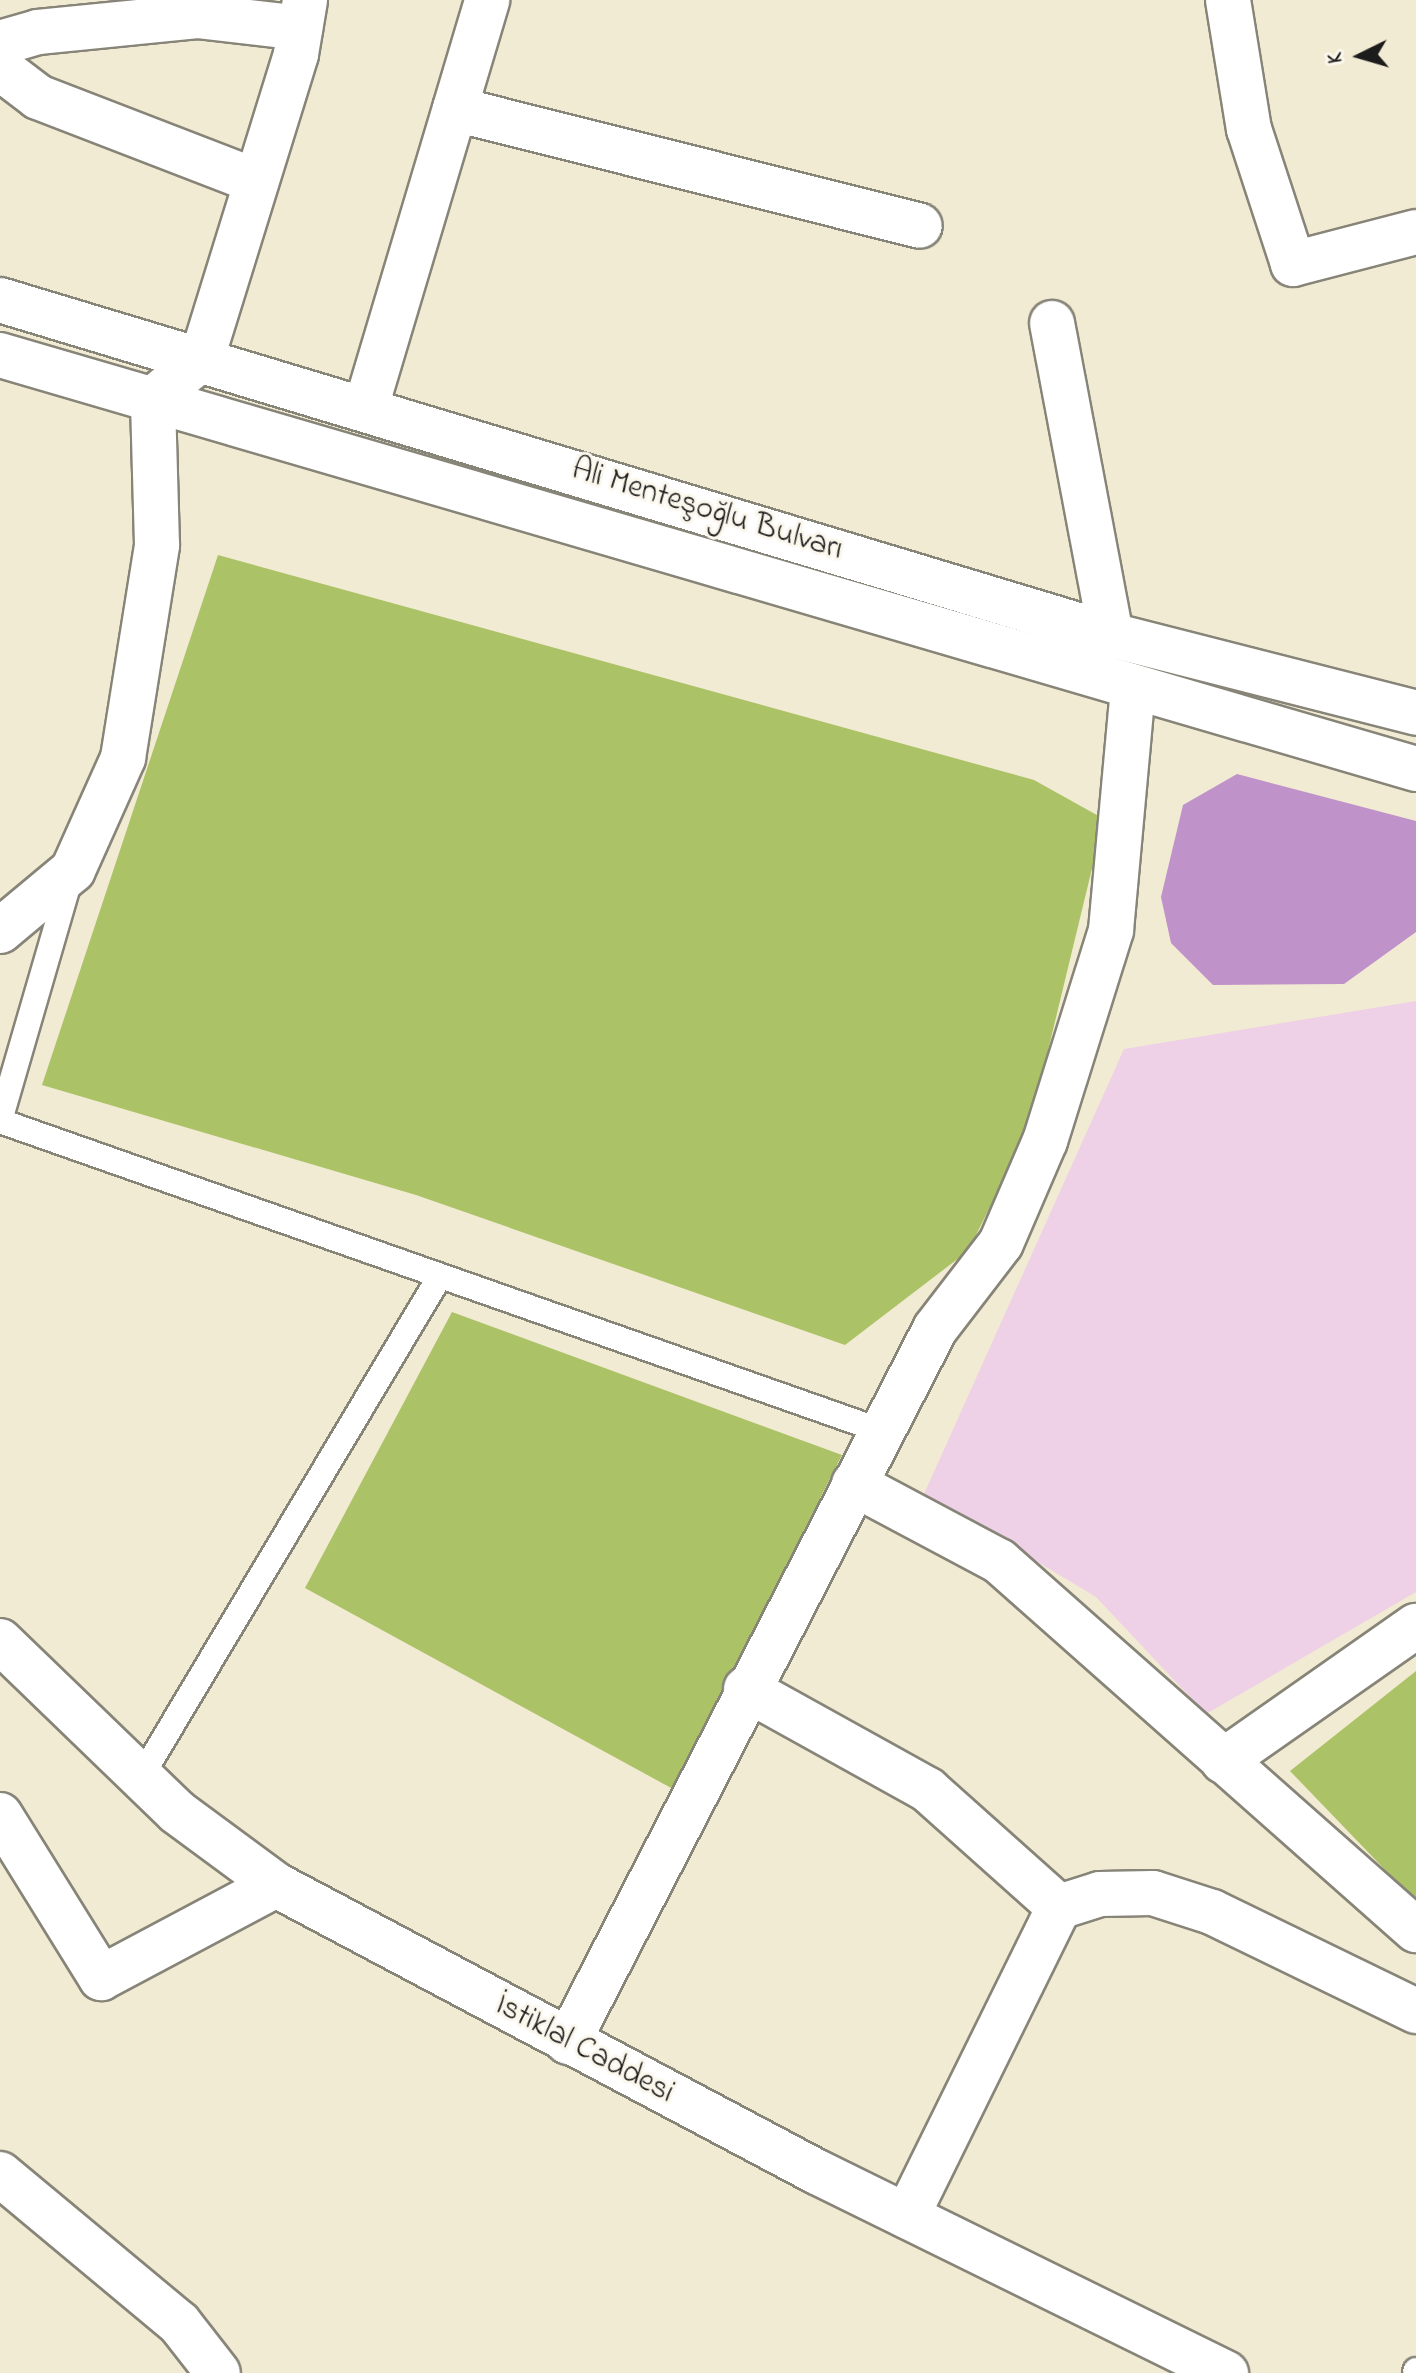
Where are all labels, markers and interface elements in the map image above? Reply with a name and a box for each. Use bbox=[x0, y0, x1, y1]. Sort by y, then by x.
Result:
north arrow bbox=[1320, 16, 1400, 96]
text: K bbox=[1320, 51, 1352, 65]
street label: Ali Menteşoğlu Bulvarı bbox=[567, 451, 847, 571]
street label: İstiklal Caddesi bbox=[488, 1987, 680, 2113]

